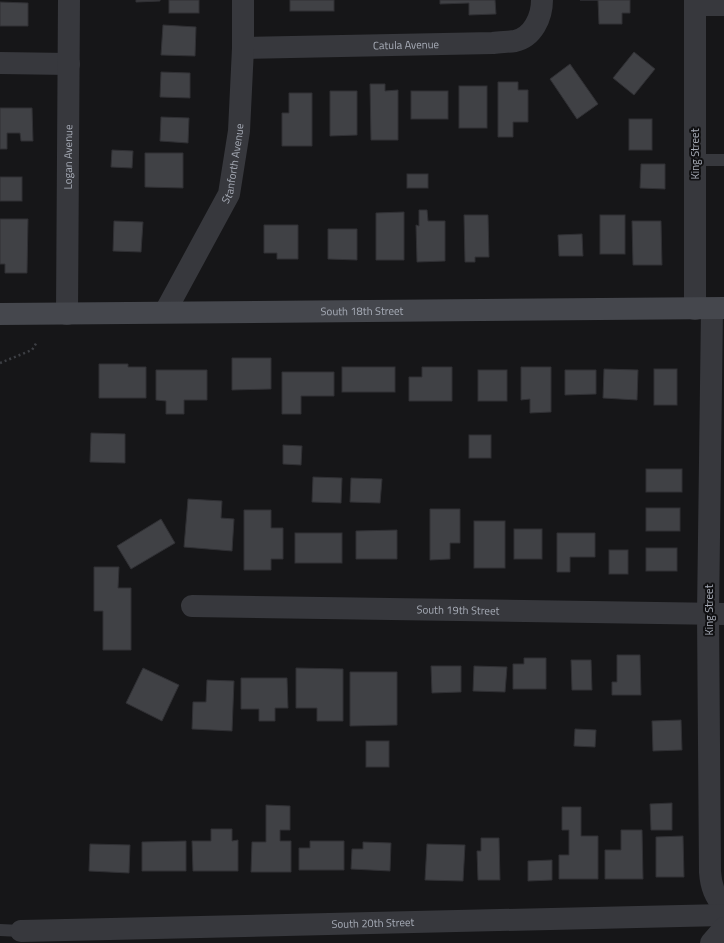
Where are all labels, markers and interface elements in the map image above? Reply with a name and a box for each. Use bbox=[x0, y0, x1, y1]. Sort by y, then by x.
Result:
street label: Catula Avenue bbox=[373, 36, 440, 53]
street label: Stanforth Avenue bbox=[217, 123, 247, 206]
street label: Logan Avenue bbox=[60, 124, 76, 190]
street label: King Street bbox=[687, 128, 703, 180]
street label: South 18th Street bbox=[321, 303, 404, 319]
street label: King Street bbox=[701, 584, 717, 636]
street label: South 19th Street bbox=[416, 601, 500, 619]
street label: South 20th Street bbox=[331, 914, 415, 932]

